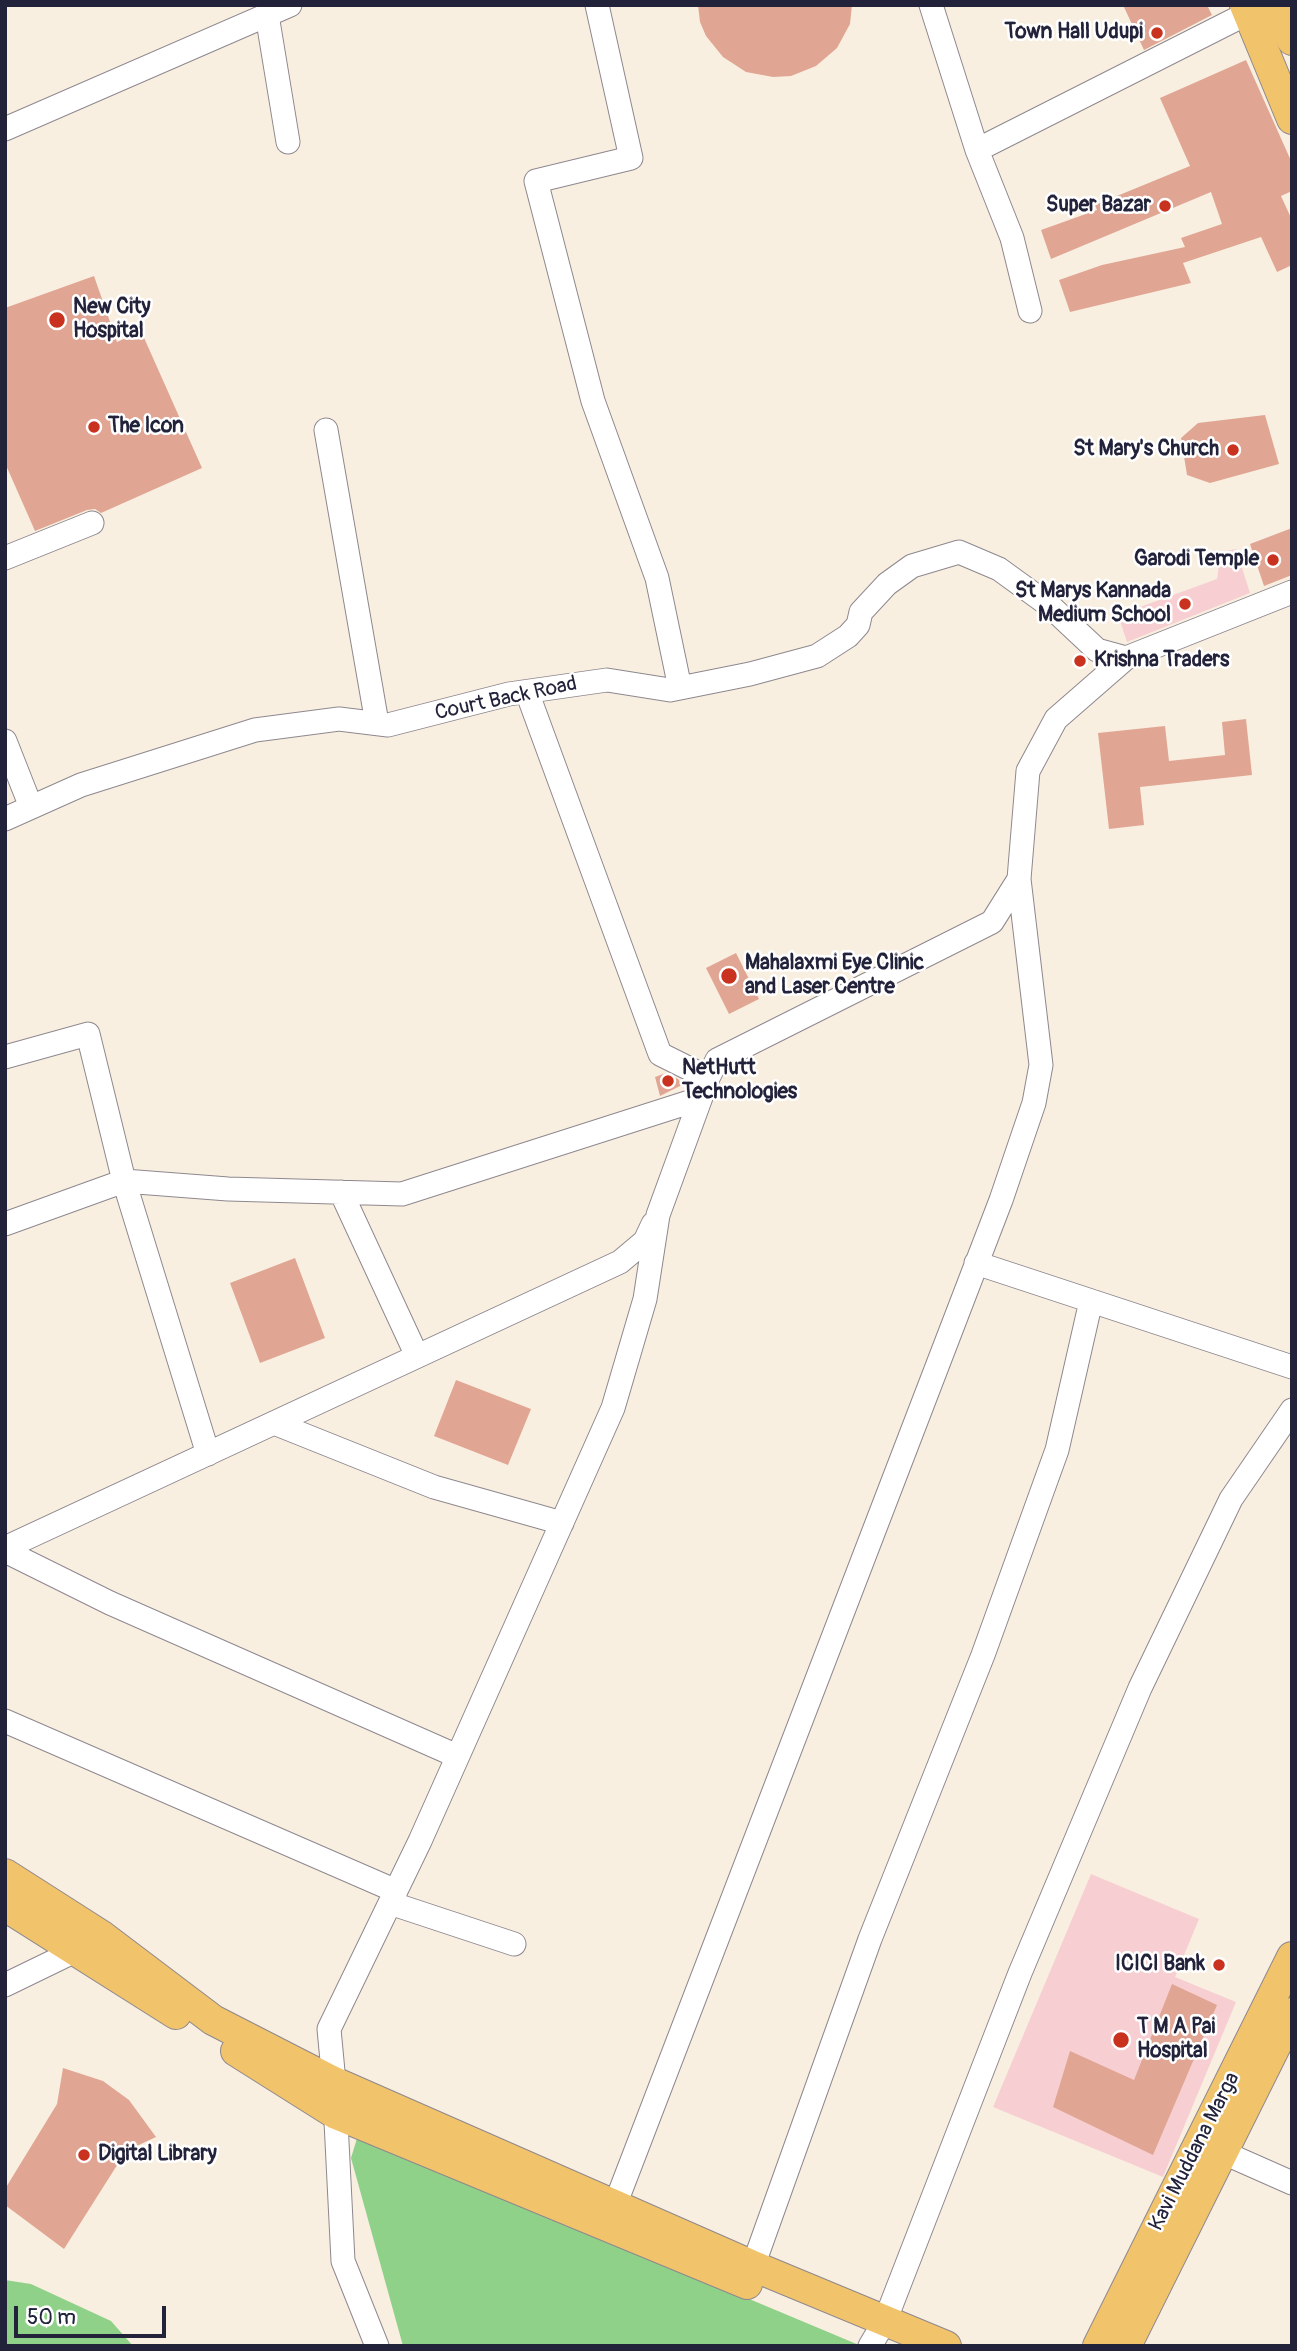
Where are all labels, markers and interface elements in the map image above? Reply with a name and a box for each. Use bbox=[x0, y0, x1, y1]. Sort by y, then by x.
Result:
place label: Town Hall Udupi bbox=[1005, 20, 1143, 46]
marker: Town Hall Udupi bbox=[1149, 25, 1165, 41]
place label: Super Bazar bbox=[1046, 193, 1151, 219]
marker: Super Bazar bbox=[1157, 198, 1173, 214]
place label: New City Hospital bbox=[73, 295, 150, 345]
marker: New City Hospital bbox=[47, 310, 67, 330]
place label: The Icon bbox=[108, 414, 184, 440]
marker: The Icon bbox=[86, 419, 102, 435]
place label: St Mary's Church bbox=[1073, 437, 1219, 463]
marker: St Mary's Church bbox=[1225, 442, 1241, 458]
place label: Garodi Temple bbox=[1134, 547, 1259, 573]
marker: Garodi Temple bbox=[1265, 552, 1281, 568]
place label: St Marys Kannada Medium School bbox=[1015, 579, 1171, 629]
marker: St Marys Kannada Medium School bbox=[1177, 596, 1193, 612]
place label: Krishna Traders bbox=[1094, 648, 1229, 674]
marker: Krishna Traders bbox=[1072, 653, 1088, 669]
street label: Court Back Road bbox=[433, 672, 579, 726]
place label: Mahalaxmi Eye Clinic and Laser Centre bbox=[745, 951, 924, 1001]
marker: Mahalaxmi Eye Clinic and Laser Centre bbox=[719, 966, 739, 986]
place label: NetHutt Technologies bbox=[682, 1056, 797, 1106]
marker: NetHutt Technologies bbox=[660, 1073, 676, 1089]
place label: ICICI Bank bbox=[1115, 1952, 1205, 1978]
marker: ICICI Bank bbox=[1211, 1957, 1227, 1973]
place label: T M A Pai Hospital bbox=[1137, 2015, 1215, 2065]
marker: T M A Pai Hospital bbox=[1111, 2030, 1131, 2050]
street label: Kavi Muddana Marga bbox=[1144, 2069, 1246, 2235]
place label: Digital Library bbox=[98, 2142, 217, 2168]
marker: Digital Library bbox=[76, 2147, 92, 2163]
scale bar bbox=[18, 2292, 170, 2336]
text: 50 m bbox=[27, 2304, 76, 2331]

